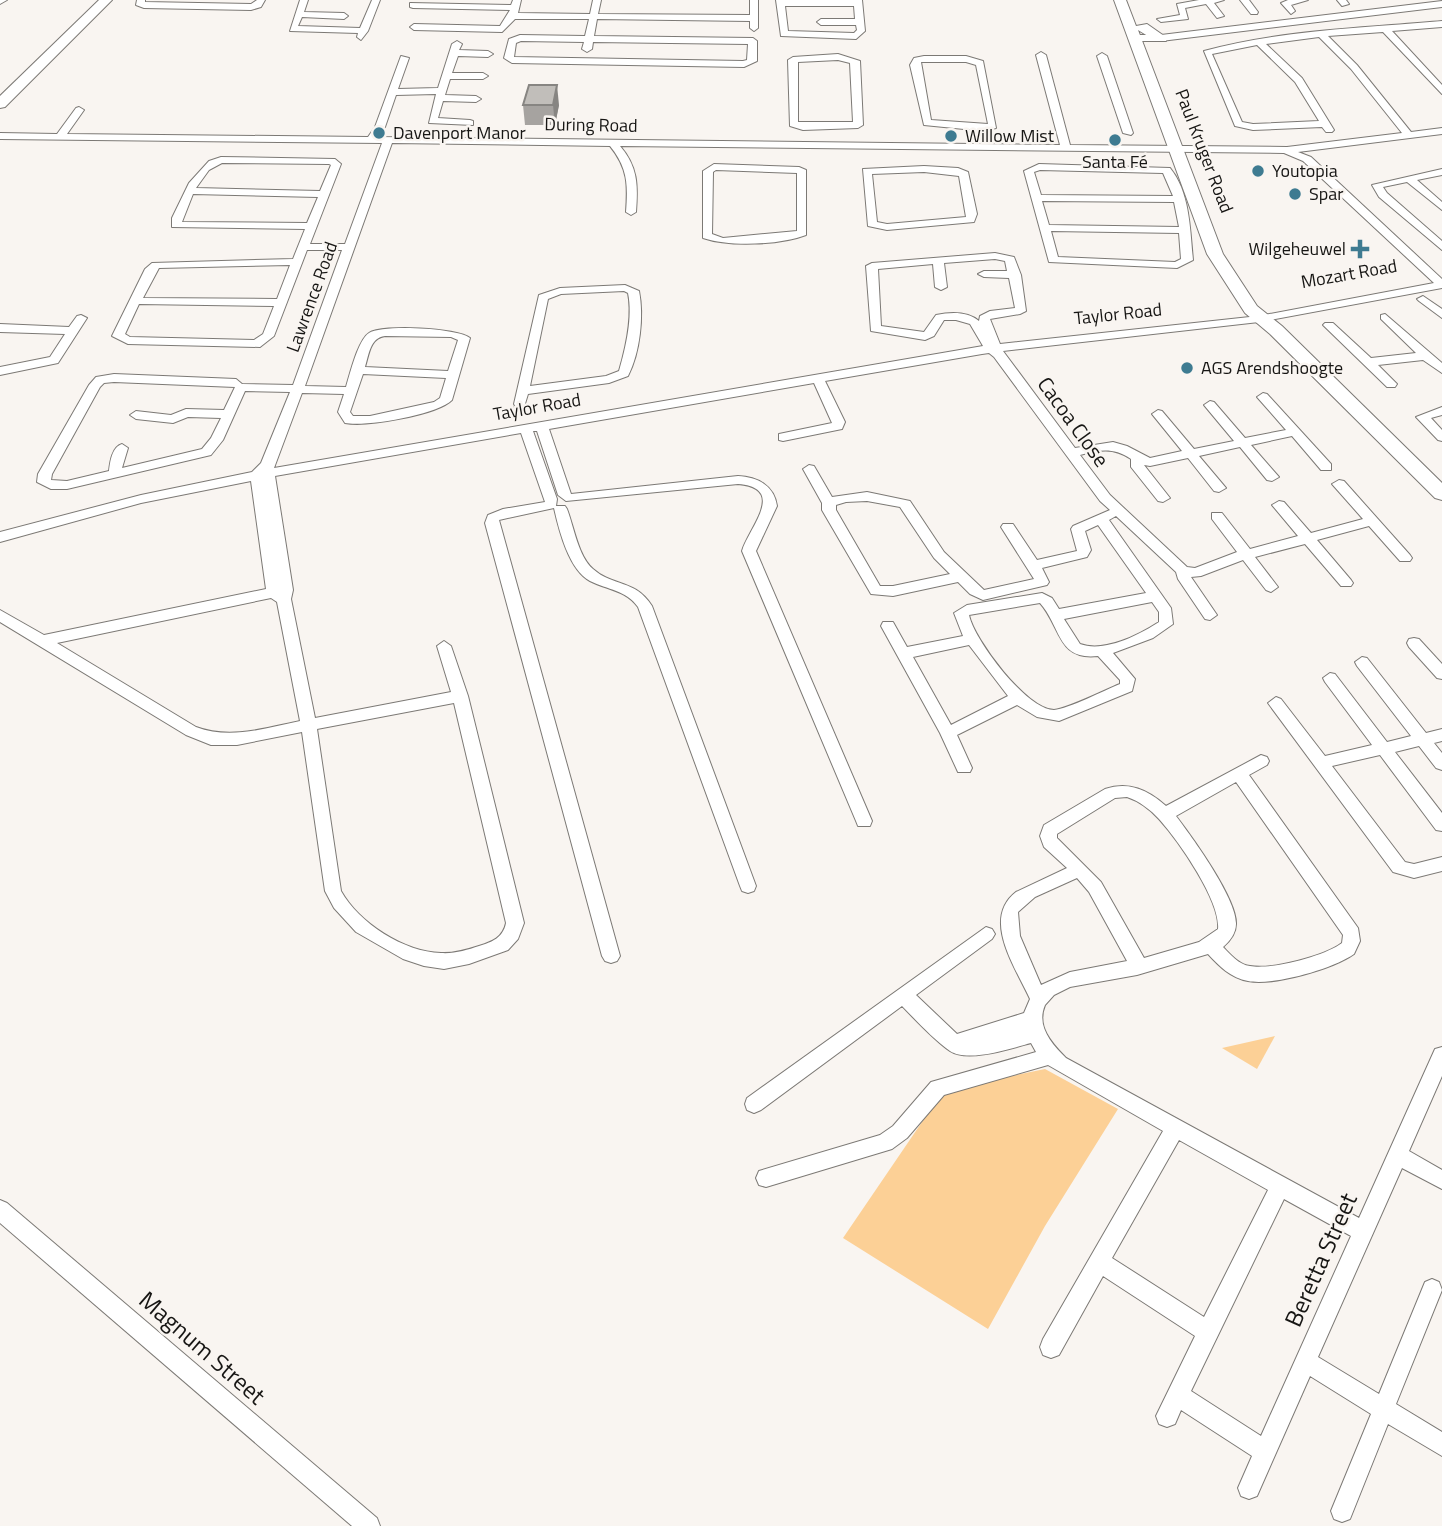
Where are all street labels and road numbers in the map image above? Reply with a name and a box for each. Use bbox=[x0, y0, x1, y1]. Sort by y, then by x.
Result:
street label: Paul Kruger Road bbox=[1168, 85, 1241, 217]
street label: During Road bbox=[544, 110, 638, 139]
street label: Lawrence Road bbox=[279, 238, 344, 356]
street label: Mozart Road bbox=[1299, 252, 1399, 295]
street label: Taylor Road bbox=[1073, 295, 1163, 332]
street label: Cacoa Close bbox=[1030, 370, 1118, 473]
street label: Taylor Road bbox=[491, 386, 583, 427]
street label: Beretta Street bbox=[1275, 1186, 1366, 1332]
street label: Magnum Street bbox=[131, 1282, 274, 1413]

